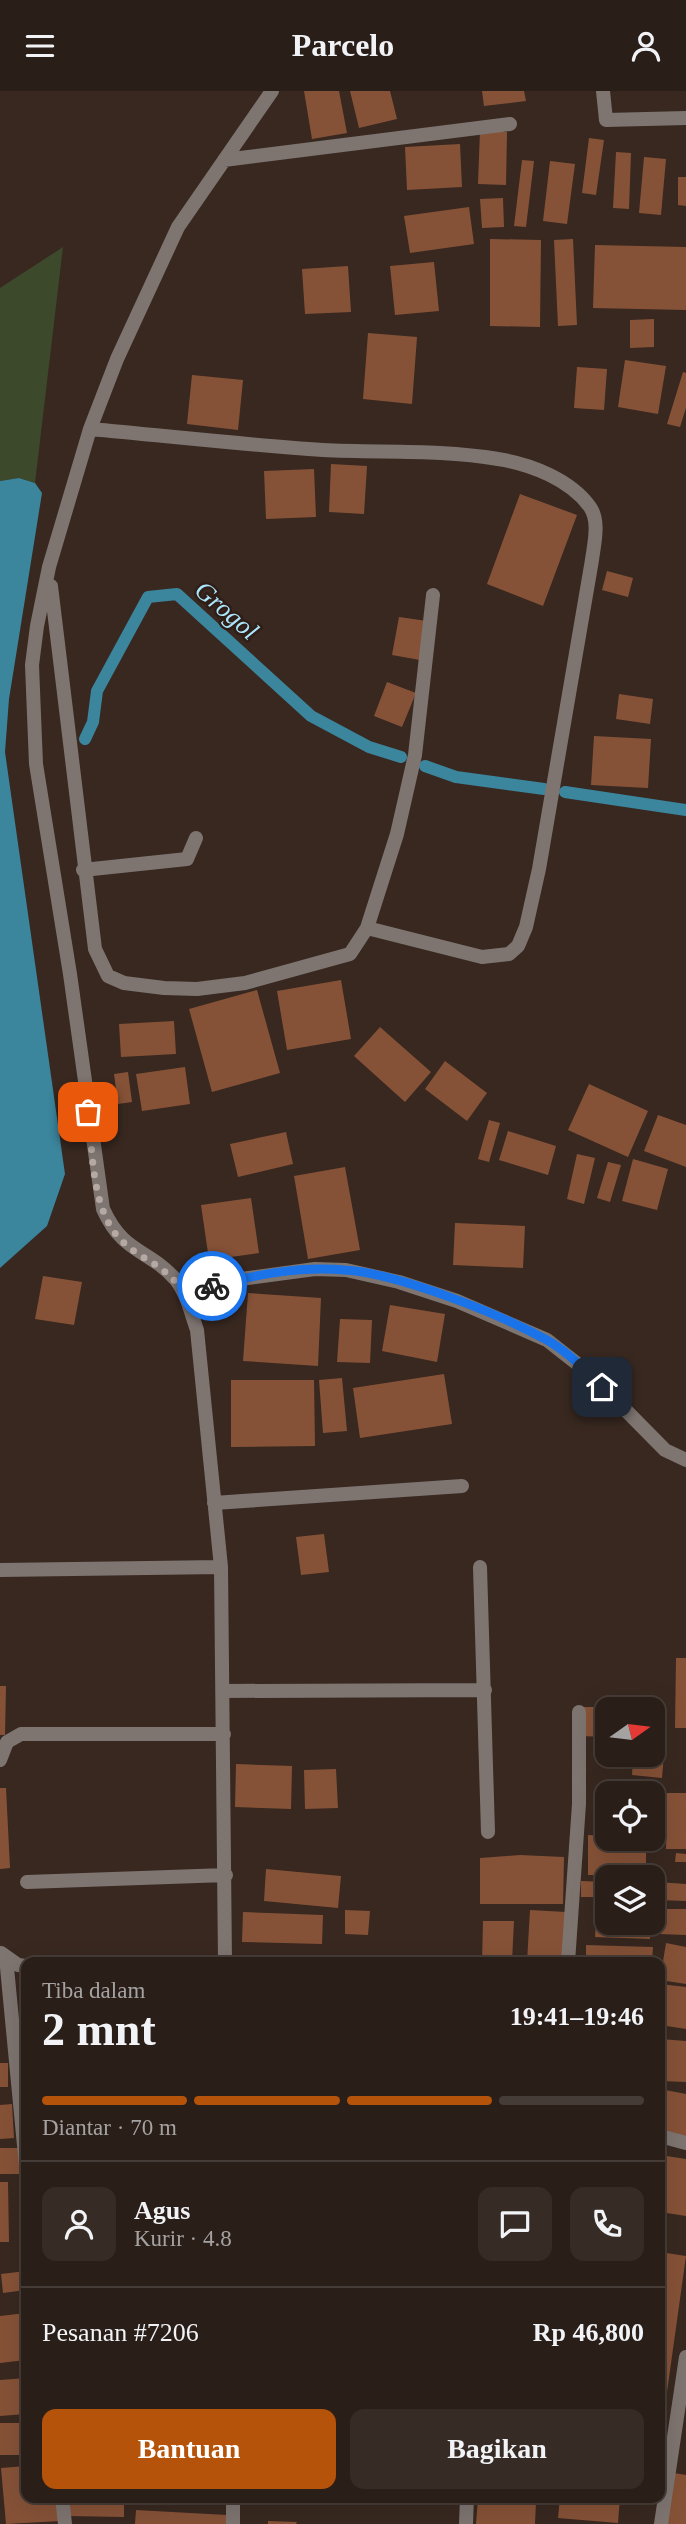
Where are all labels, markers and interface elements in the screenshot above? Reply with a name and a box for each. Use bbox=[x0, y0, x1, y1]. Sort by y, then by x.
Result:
icon: menu bbox=[21, 27, 59, 65]
text: Parcelo bbox=[292, 27, 394, 63]
icon: person bbox=[627, 27, 665, 65]
water label: Grogol bbox=[189, 575, 264, 646]
pin bbox=[58, 1082, 118, 1142]
icon: bag bbox=[69, 1093, 107, 1131]
courier bbox=[177, 1251, 247, 1321]
icon: bike bbox=[193, 1267, 231, 1305]
pin bbox=[572, 1357, 632, 1417]
icon: home bbox=[583, 1368, 621, 1406]
north arrow bbox=[595, 1697, 665, 1767]
map controls bbox=[595, 1697, 665, 1935]
button: locate bbox=[595, 1781, 665, 1851]
button: layers bbox=[595, 1865, 665, 1935]
text: Tiba dalam bbox=[42, 1978, 145, 2003]
text: 19:41–19:46 bbox=[510, 2002, 644, 2031]
text: 2 mnt bbox=[42, 2004, 156, 2055]
text: Diantar · 70 m bbox=[42, 2115, 177, 2140]
button: person bbox=[42, 2187, 116, 2261]
button: chat bbox=[478, 2187, 552, 2261]
button: phone bbox=[570, 2187, 644, 2261]
text: Agus bbox=[134, 2196, 190, 2225]
text: Kurir · 4.8 bbox=[134, 2226, 232, 2251]
text: Pesanan #7206 bbox=[42, 2318, 199, 2347]
text: Rp 46,800 bbox=[533, 2318, 644, 2347]
button: Bantuan bbox=[42, 2409, 336, 2489]
button: Bagikan bbox=[350, 2409, 644, 2489]

